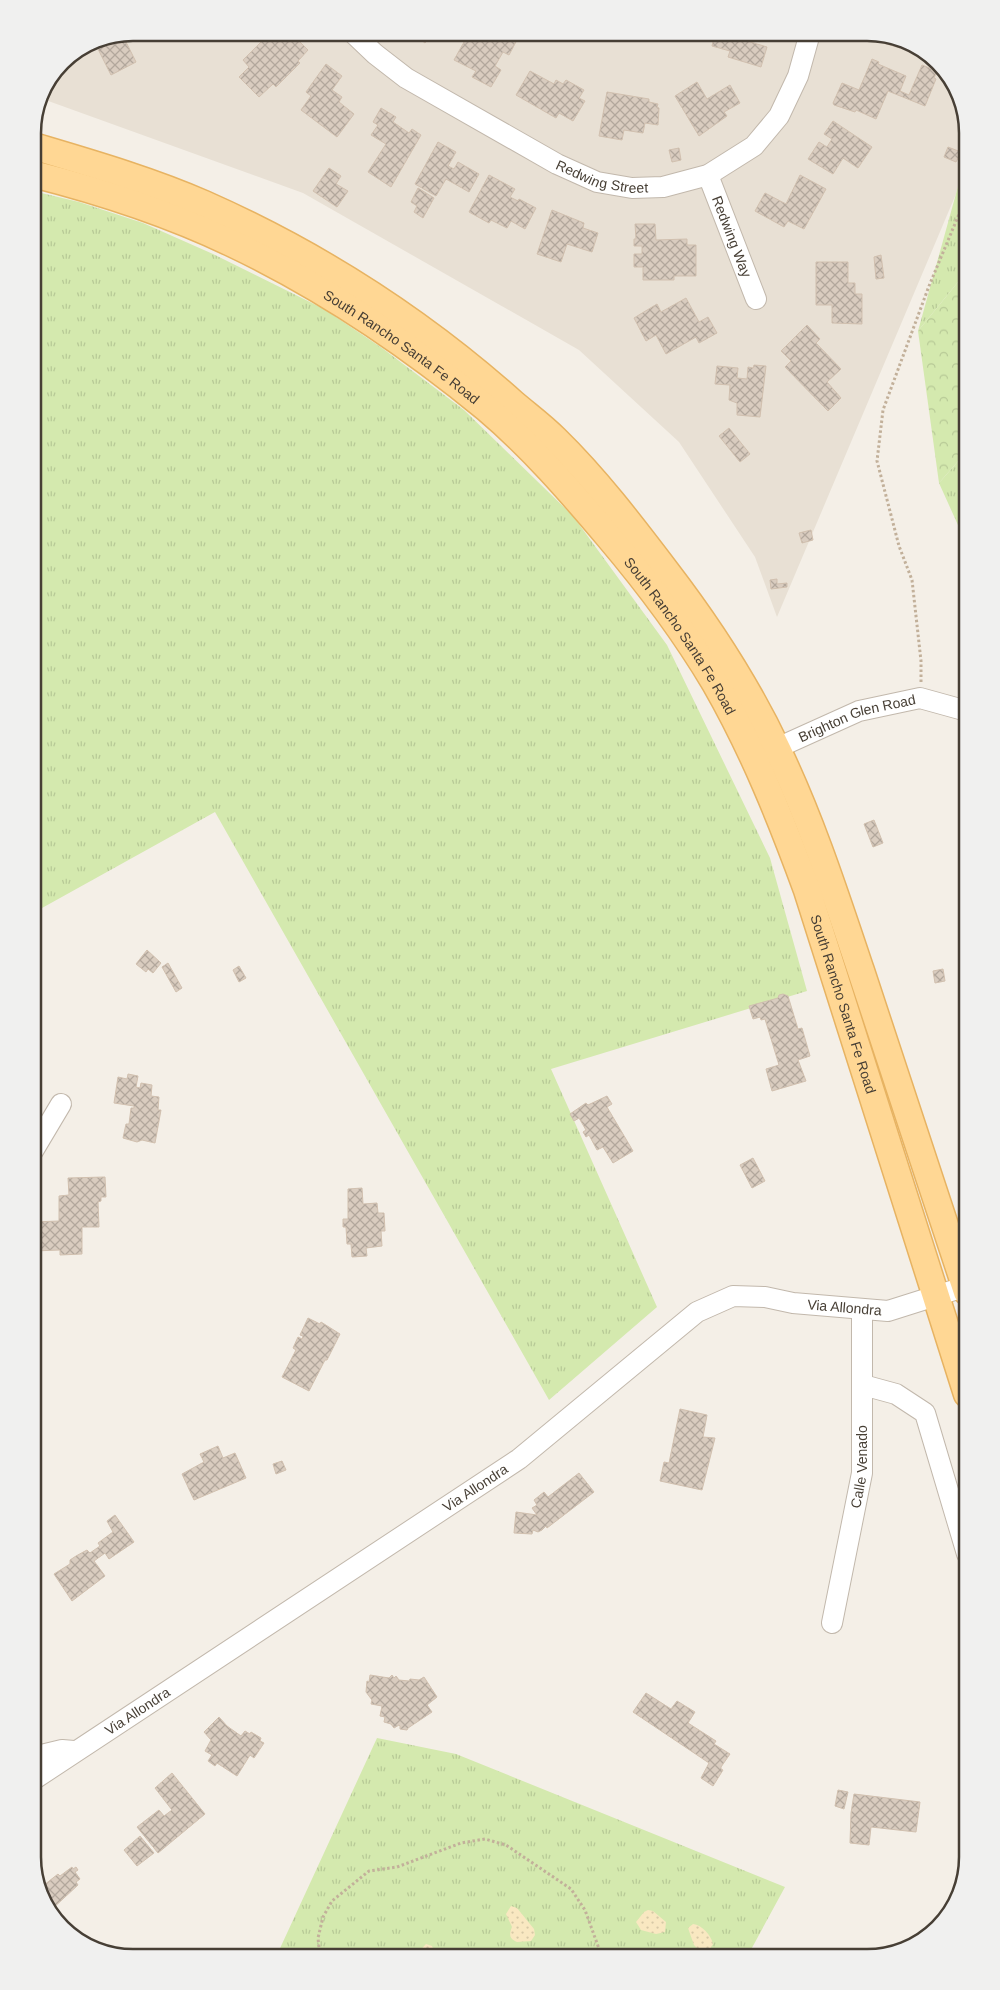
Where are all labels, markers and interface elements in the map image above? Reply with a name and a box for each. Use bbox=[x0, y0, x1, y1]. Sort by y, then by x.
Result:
street label: Redwing Street bbox=[553, 157, 649, 196]
street label: Redwing Way bbox=[709, 194, 755, 280]
street label: South Rancho Santa Fe Road bbox=[321, 287, 483, 407]
street label: South Rancho Santa Fe Road bbox=[621, 554, 739, 717]
street label: Brighton Glen Road bbox=[796, 691, 917, 745]
street label: South Rancho Santa Fe Road bbox=[807, 913, 879, 1096]
street label: Via Allondra bbox=[807, 1296, 883, 1318]
street label: Calle Venado bbox=[847, 1425, 870, 1510]
street label: Via Allondra bbox=[440, 1461, 511, 1515]
street label: Via Allondra bbox=[102, 1684, 173, 1738]

